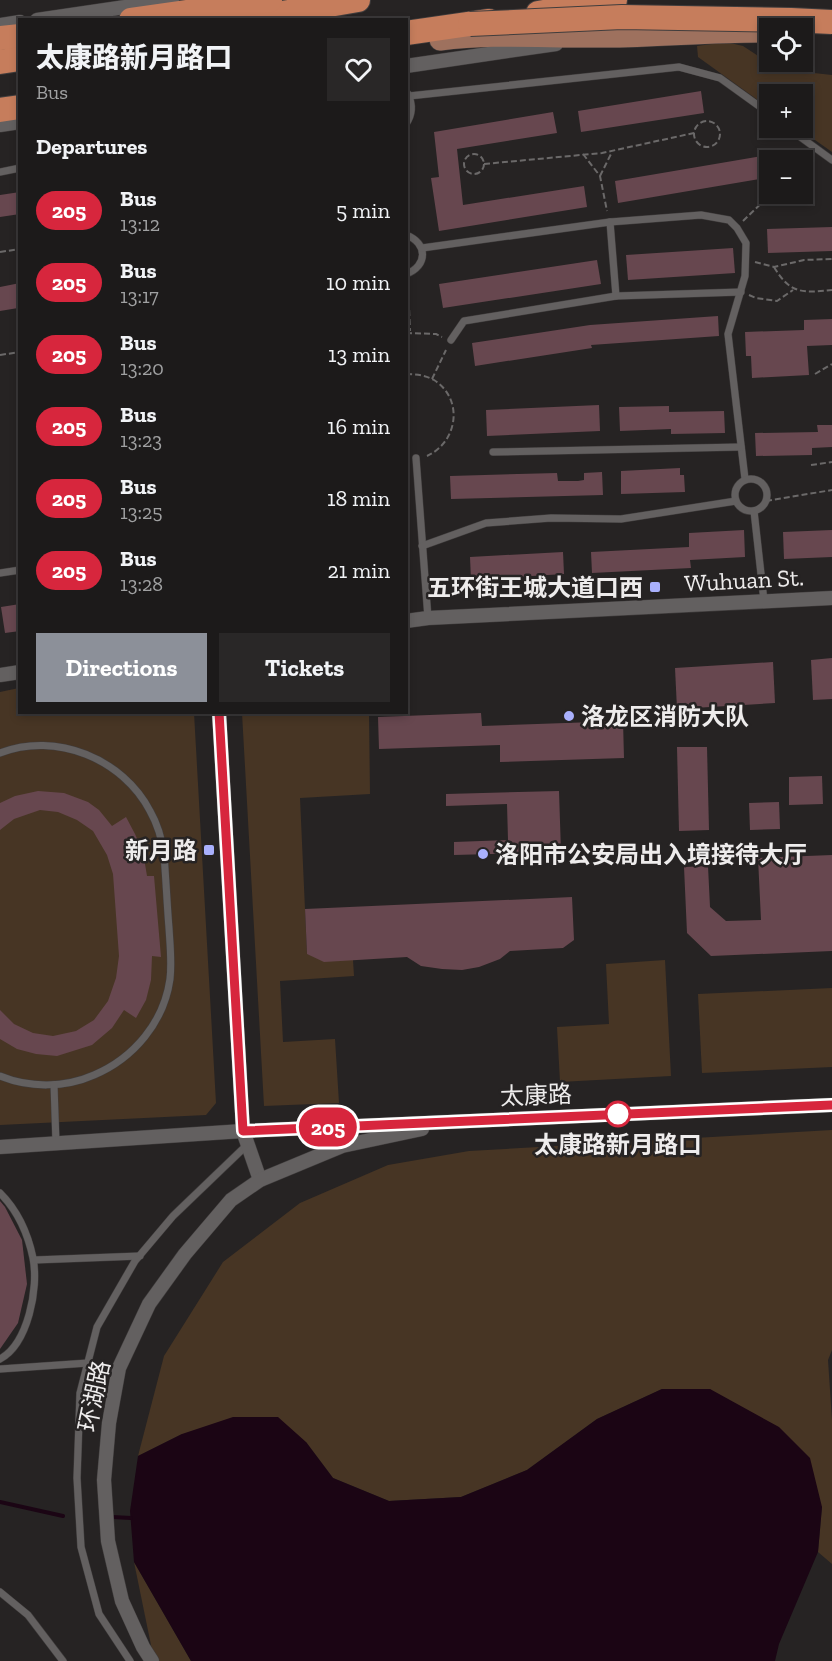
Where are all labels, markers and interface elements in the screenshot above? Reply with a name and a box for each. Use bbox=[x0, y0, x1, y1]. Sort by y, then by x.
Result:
map controls bbox=[759, 18, 813, 204]
button: locate bbox=[759, 18, 813, 72]
button: heart bbox=[327, 38, 390, 101]
text: 太康路新月路口 bbox=[36, 41, 232, 74]
text: Bus bbox=[36, 80, 68, 104]
button: + bbox=[759, 84, 813, 138]
text: Departures bbox=[36, 133, 147, 160]
button: − bbox=[759, 150, 813, 204]
text: Bus bbox=[120, 185, 157, 212]
text: 5 min bbox=[336, 197, 390, 224]
text: 205 bbox=[52, 198, 86, 223]
text: 13:12 bbox=[120, 212, 160, 236]
text: Bus bbox=[120, 257, 157, 284]
text: 10 min bbox=[326, 269, 390, 296]
text: 205 bbox=[52, 270, 86, 295]
text: 13:17 bbox=[120, 284, 159, 308]
text: Bus bbox=[120, 329, 157, 356]
text: 13 min bbox=[328, 341, 390, 368]
text: 205 bbox=[52, 342, 86, 367]
text: 13:20 bbox=[120, 356, 164, 380]
text: Bus bbox=[120, 401, 157, 428]
text: 16 min bbox=[327, 413, 390, 440]
text: 205 bbox=[52, 414, 86, 439]
text: 13:23 bbox=[120, 428, 162, 452]
text: Bus bbox=[120, 473, 157, 500]
text: 18 min bbox=[327, 485, 390, 512]
text: 205 bbox=[52, 486, 86, 511]
text: 13:25 bbox=[120, 500, 163, 524]
text: Bus bbox=[120, 545, 157, 572]
text: 21 min bbox=[327, 557, 390, 584]
text: 205 bbox=[52, 558, 86, 583]
street label: Wuhuan St. bbox=[684, 562, 804, 598]
text: 13:28 bbox=[120, 572, 163, 596]
place label: 五环街王城大道口西 bbox=[427, 573, 643, 602]
marker: 五环街王城大道口西 bbox=[648, 580, 662, 594]
button: Directions bbox=[36, 633, 207, 702]
button: Tickets bbox=[219, 633, 390, 702]
place label: 洛龙区消防大队 bbox=[581, 702, 749, 731]
marker: 洛龙区消防大队 bbox=[562, 709, 576, 723]
place label: 新月路 bbox=[125, 836, 197, 865]
place label: 洛阳市公安局出入境接待大厅 bbox=[495, 840, 807, 869]
marker: 新月路 bbox=[202, 843, 216, 857]
marker: 洛阳市公安局出入境接待大厅 bbox=[476, 847, 490, 861]
street label: 太康路 bbox=[500, 1079, 572, 1111]
marker: 太康路新月路口 bbox=[605, 1101, 631, 1127]
line badge: 205 bbox=[294, 1108, 362, 1146]
text: 205 bbox=[311, 1115, 345, 1140]
place label: 太康路新月路口 bbox=[534, 1130, 702, 1159]
street label: 环湖路 bbox=[72, 1358, 116, 1434]

